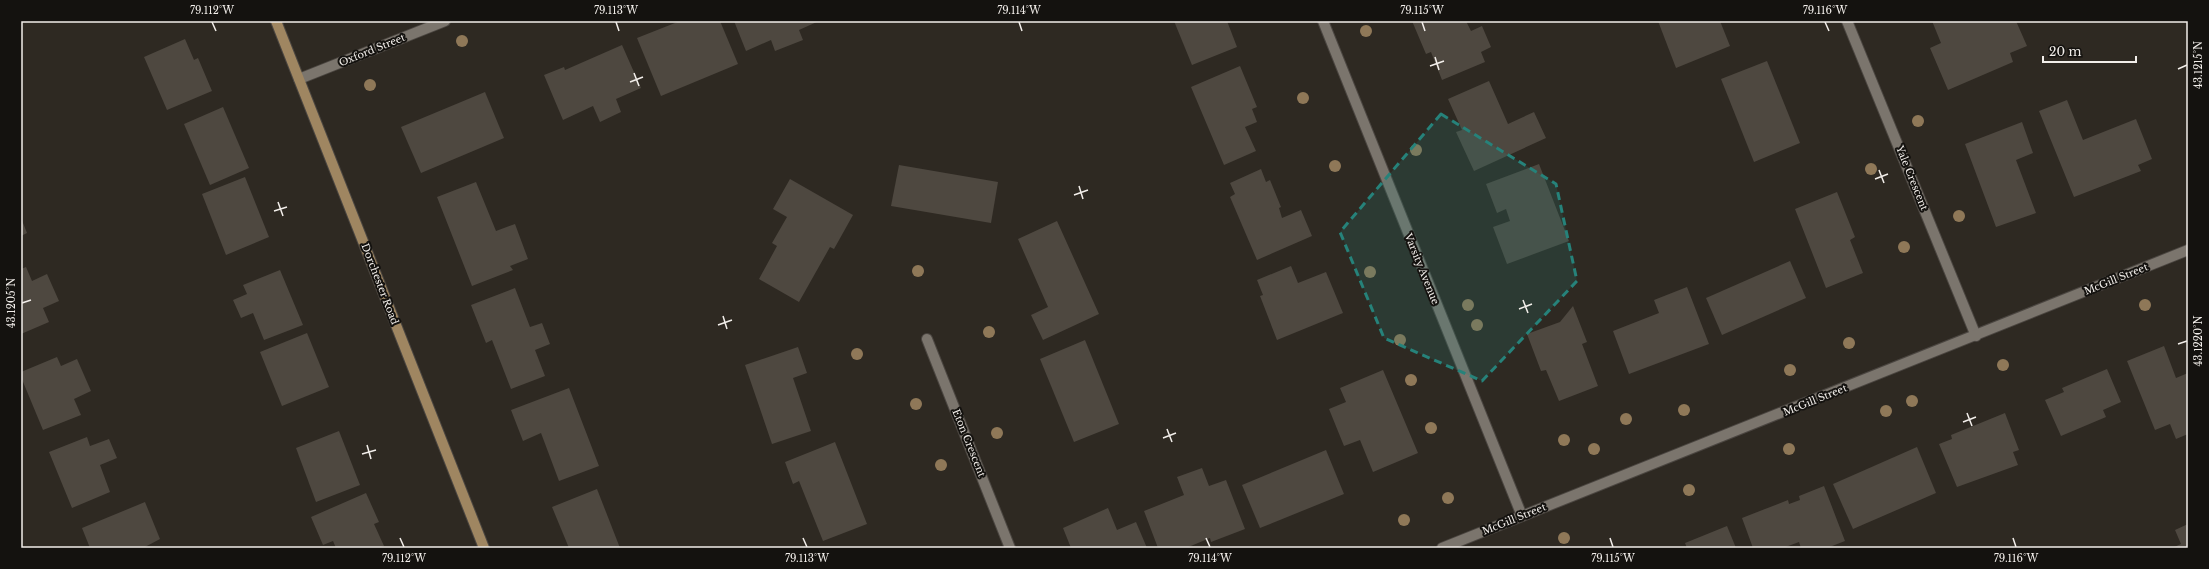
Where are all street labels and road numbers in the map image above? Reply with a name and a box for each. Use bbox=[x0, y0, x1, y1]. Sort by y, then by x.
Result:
street label: Oxford Street bbox=[337, 31, 407, 69]
street label: Yale Crescent bbox=[1893, 143, 1931, 212]
street label: Varsity Avenue bbox=[1401, 231, 1442, 307]
street label: Dorchester Road bbox=[359, 241, 402, 327]
street label: McGill Street bbox=[2082, 260, 2150, 298]
street label: McGill Street bbox=[1781, 381, 1849, 419]
street label: Eton Crescent bbox=[949, 407, 989, 479]
street label: McGill Street bbox=[1480, 500, 1548, 538]

